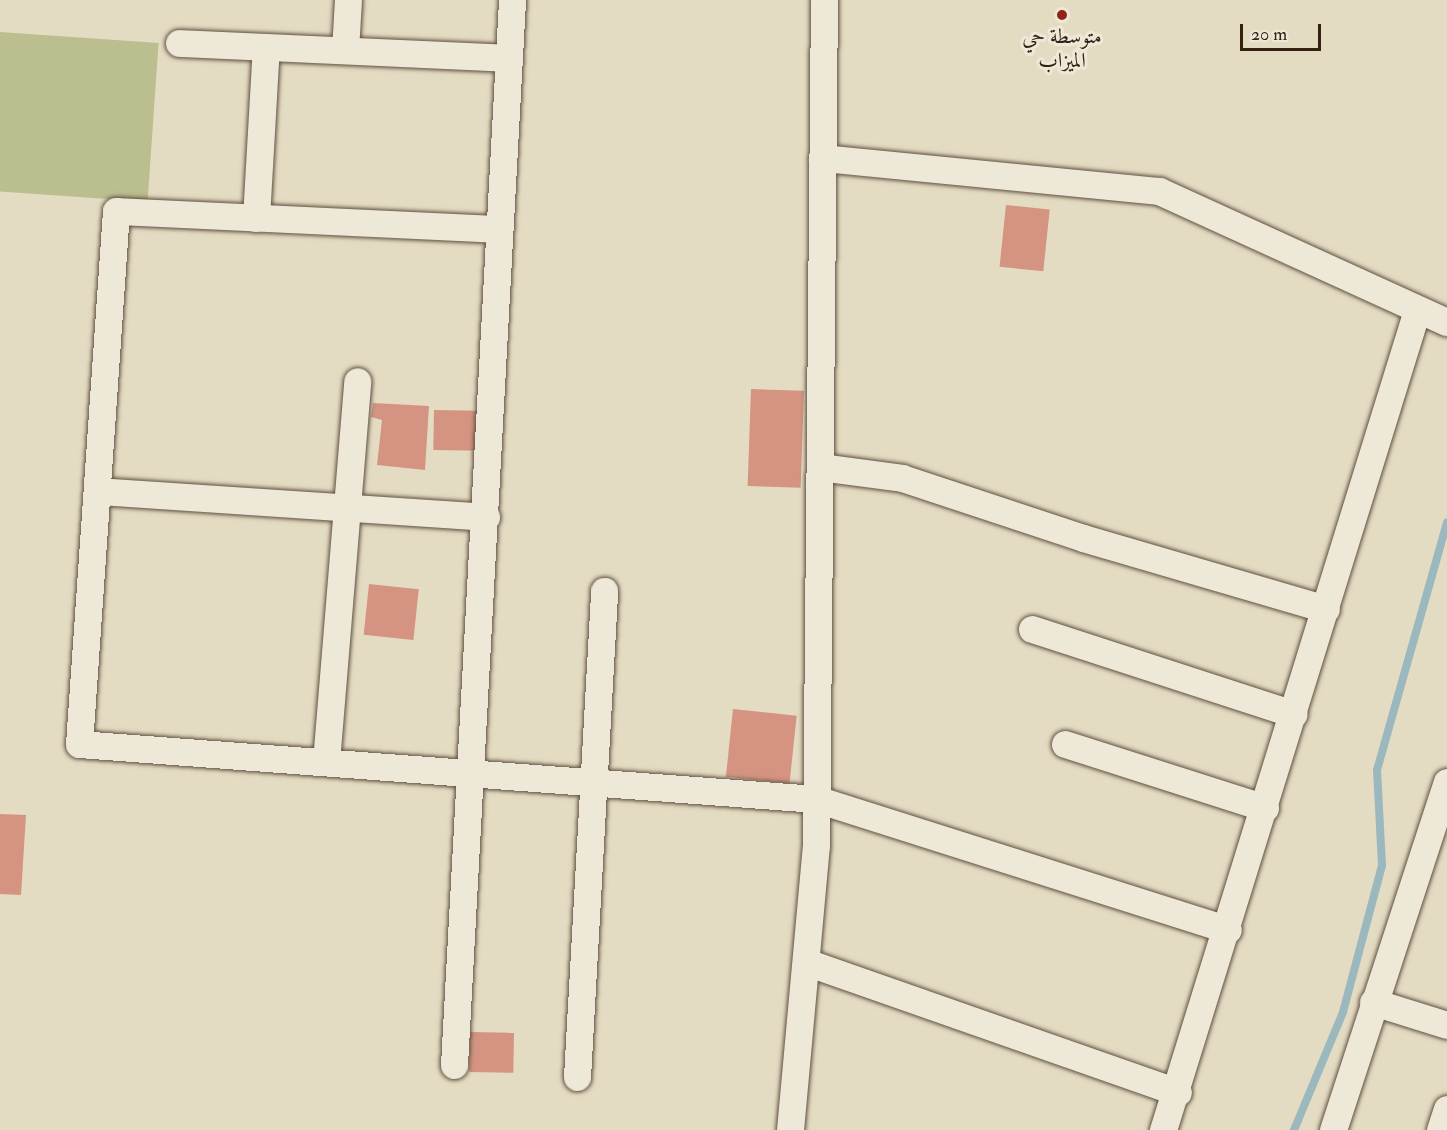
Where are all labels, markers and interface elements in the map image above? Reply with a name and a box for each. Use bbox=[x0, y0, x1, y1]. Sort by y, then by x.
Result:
marker: متوسطة حي الميزاب bbox=[1055, 8, 1069, 22]
scale bar bbox=[1243, 12, 1324, 50]
text: 20 m bbox=[1251, 23, 1287, 46]
place label: متوسطة حي الميزاب bbox=[1022, 24, 1102, 74]

